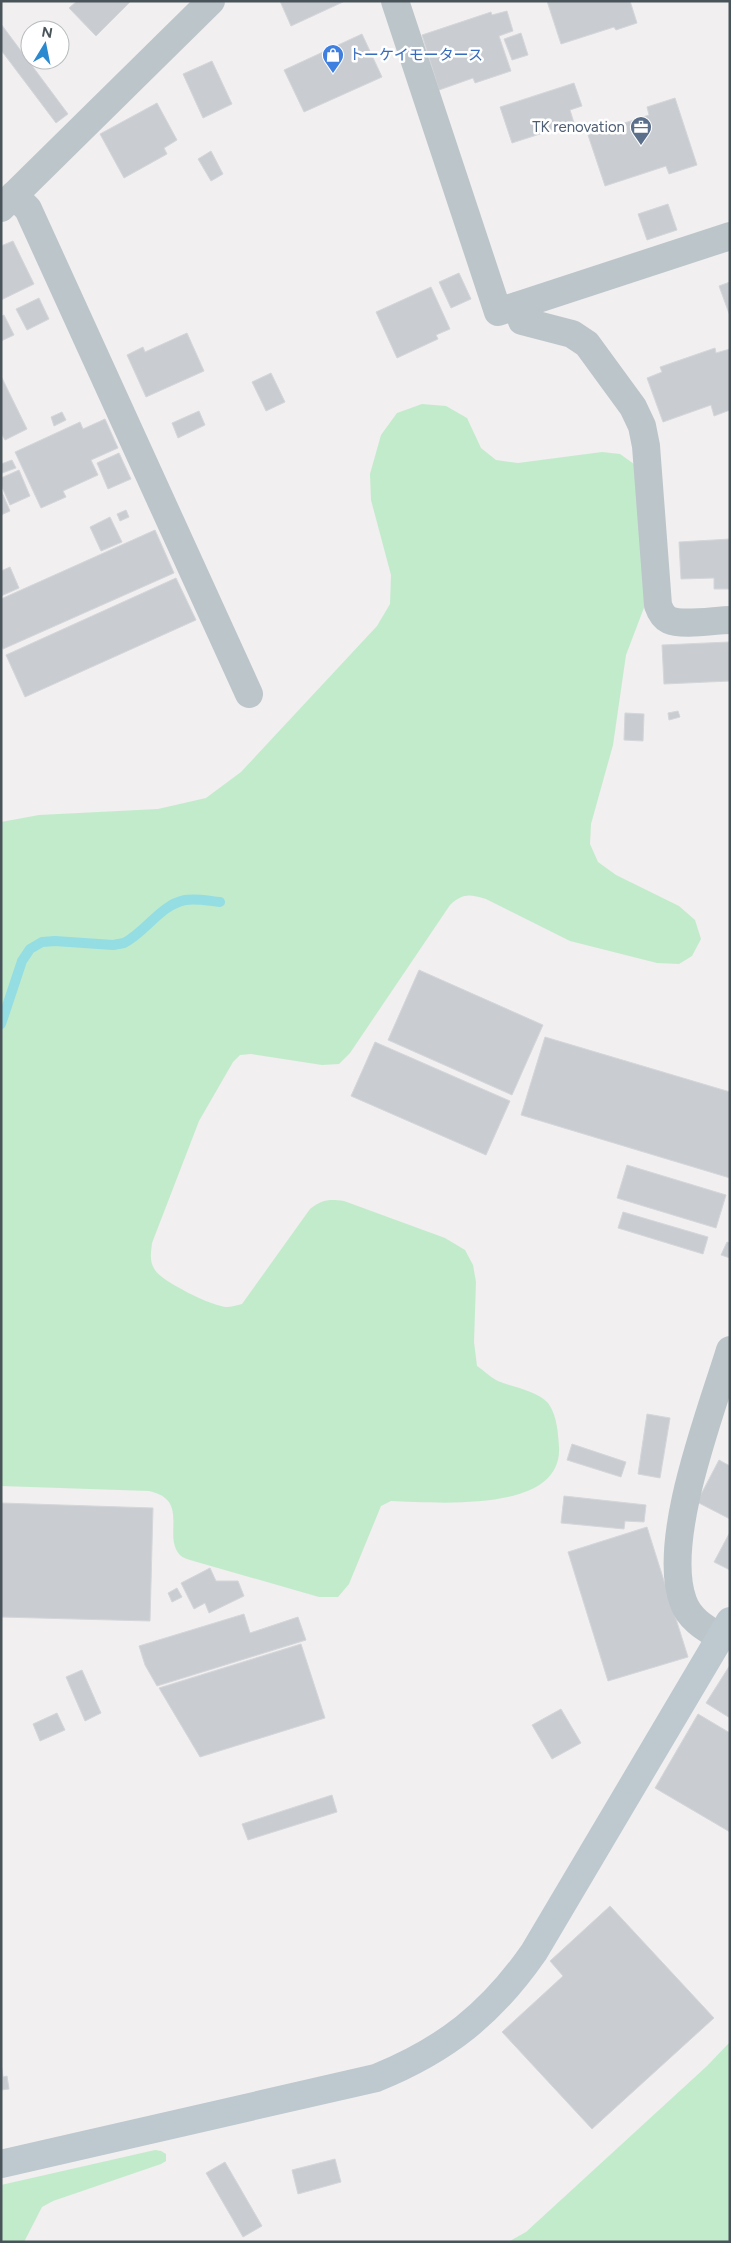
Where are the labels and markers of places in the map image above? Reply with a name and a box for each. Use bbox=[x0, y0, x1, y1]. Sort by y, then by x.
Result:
shop icon: トーケイモータース bbox=[321, 43, 345, 74]
place label: トーケイモータース bbox=[349, 46, 483, 64]
office icon: TK renovation bbox=[629, 115, 653, 146]
place label: TK renovation bbox=[532, 118, 625, 136]

